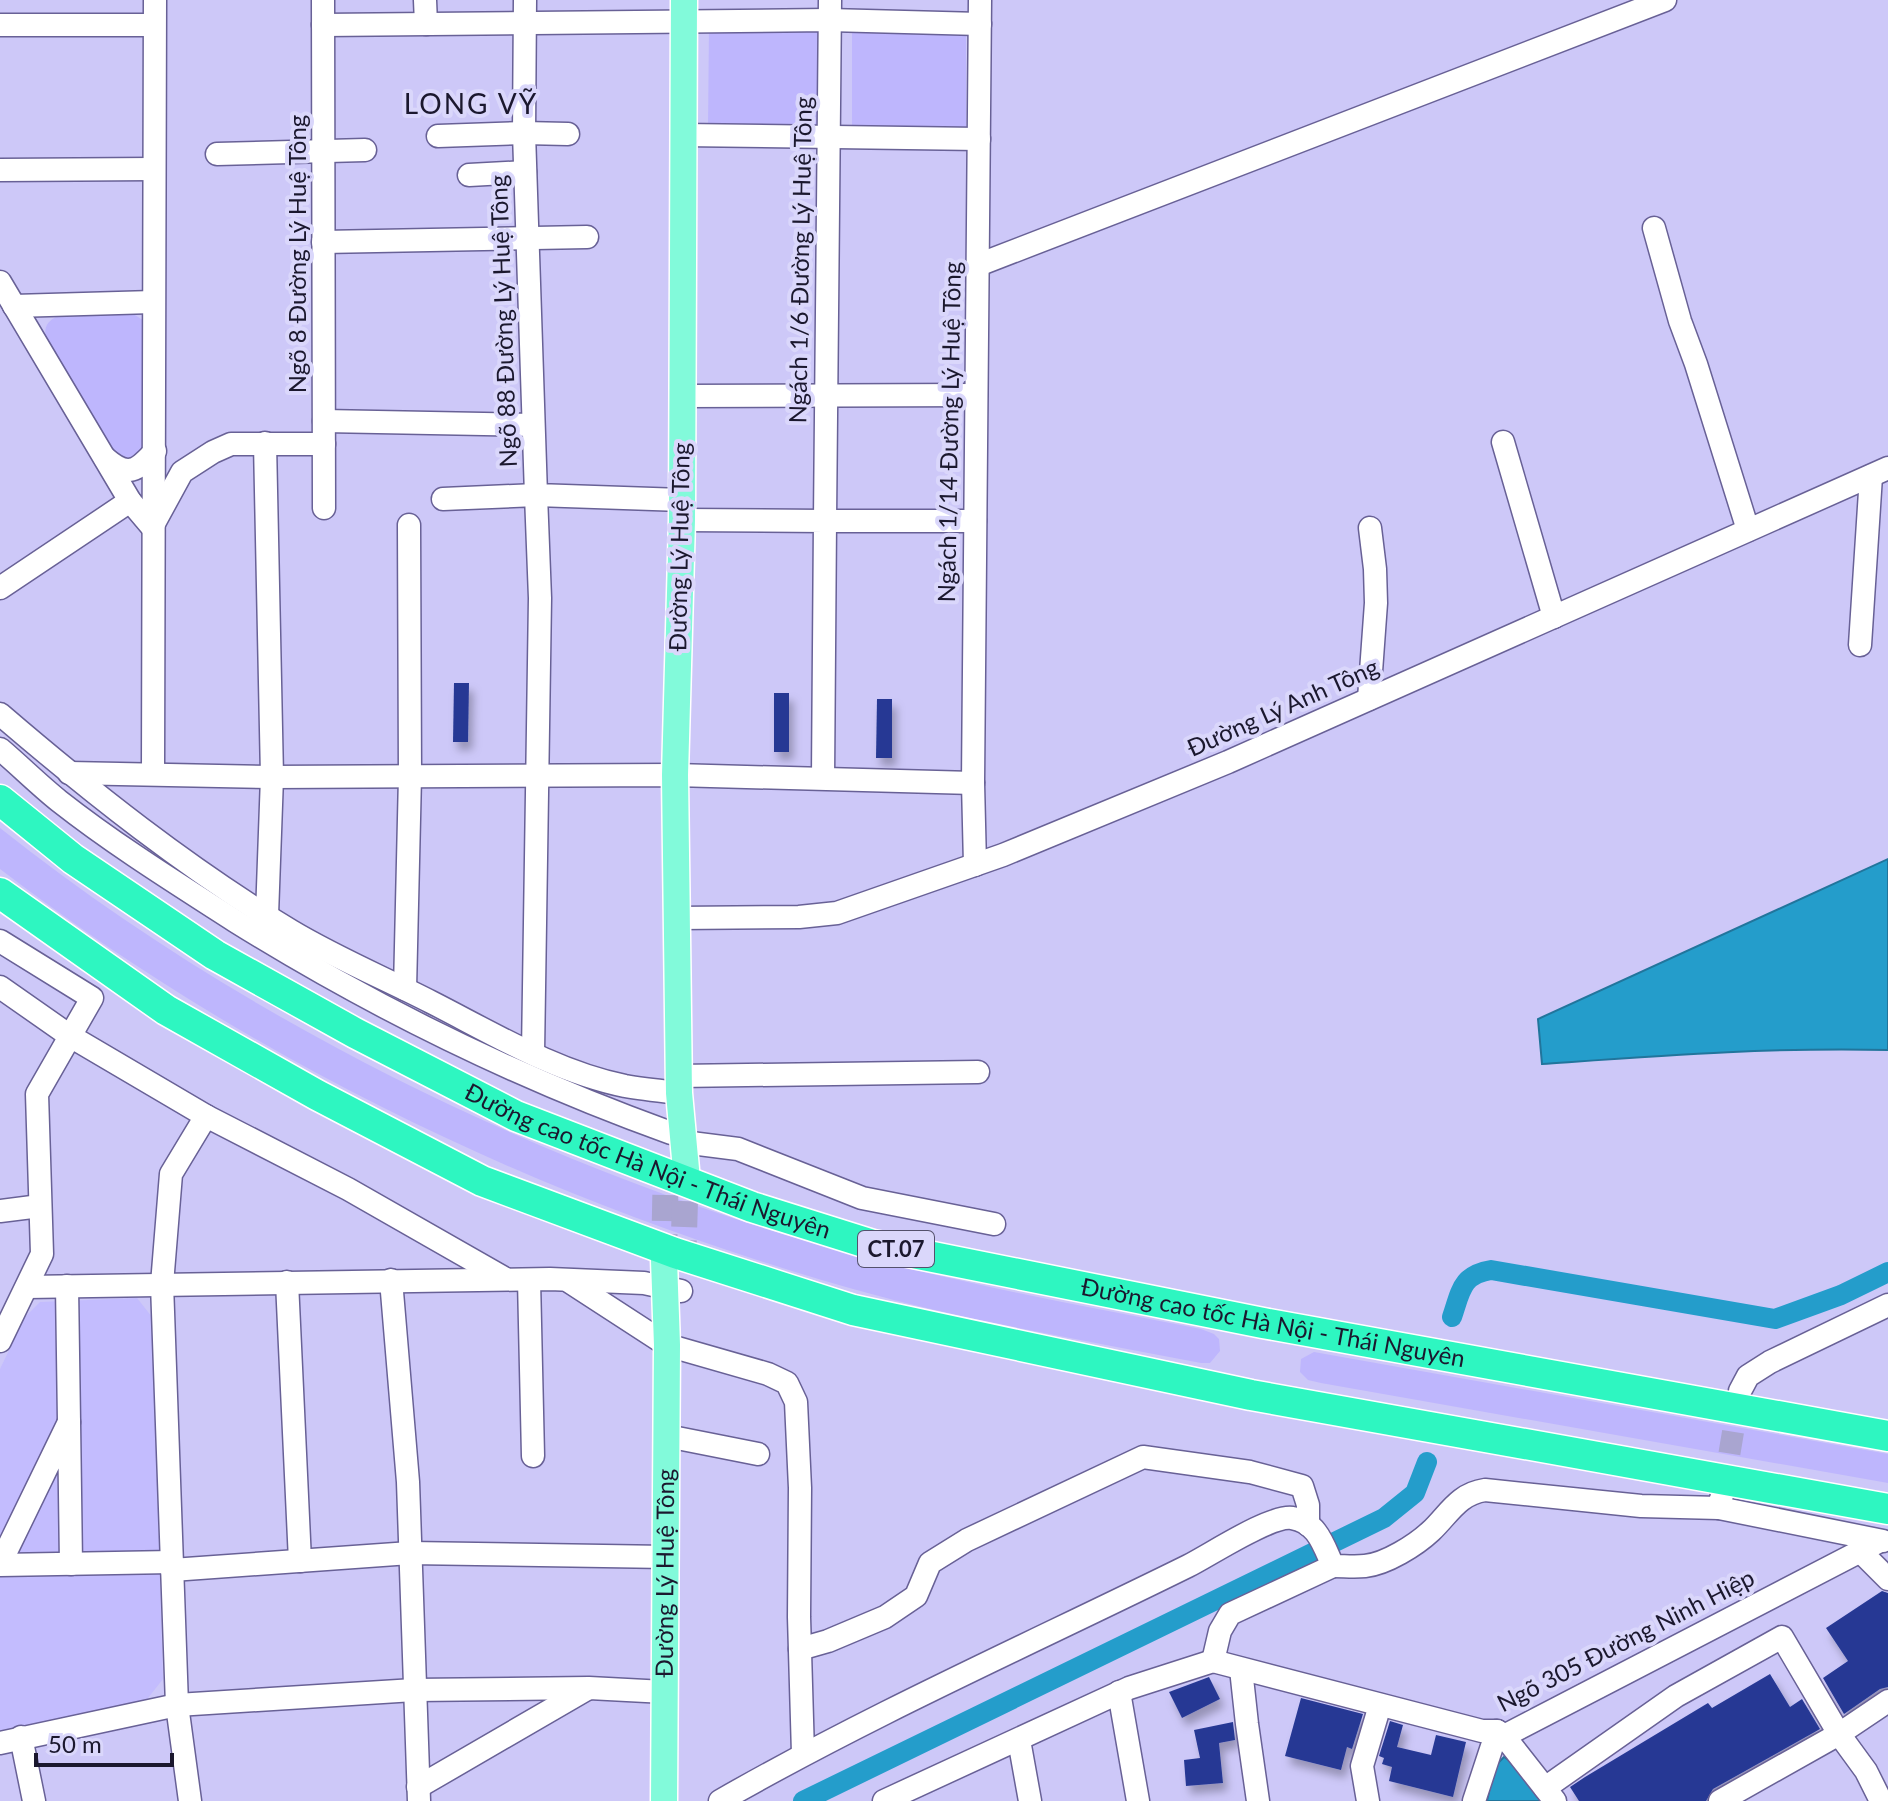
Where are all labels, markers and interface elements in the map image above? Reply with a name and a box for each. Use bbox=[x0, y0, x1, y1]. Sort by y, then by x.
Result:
district label: LONG VỸ bbox=[404, 86, 538, 120]
street label: Ngách 1/6 Đường Lý Huệ Tông bbox=[782, 96, 817, 424]
street label: Ngõ 8 Đường Lý Huệ Tông bbox=[282, 115, 311, 393]
street label: Ngõ 88 Đường Lý Huệ Tông bbox=[483, 174, 522, 468]
street label: Ngách 1/14 Đường Lý Huệ Tông bbox=[931, 261, 966, 603]
street label: Đường Lý Huệ Tông bbox=[662, 442, 695, 652]
street label: Đường Lý Anh Tông bbox=[1182, 651, 1383, 762]
street label: Đường cao tốc Hà Nội - Thái Nguyên bbox=[460, 1076, 835, 1244]
road number: CT.07 bbox=[858, 1231, 934, 1267]
street label: Đường cao tốc Hà Nội - Thái Nguyên bbox=[1079, 1271, 1468, 1372]
street label: Đường Lý Huệ Tông bbox=[649, 1469, 679, 1677]
street label: Ngõ 305 Đường Ninh Hiệp bbox=[1492, 1562, 1759, 1717]
scale bar bbox=[36, 1717, 172, 1767]
text: 50 m bbox=[48, 1729, 102, 1758]

